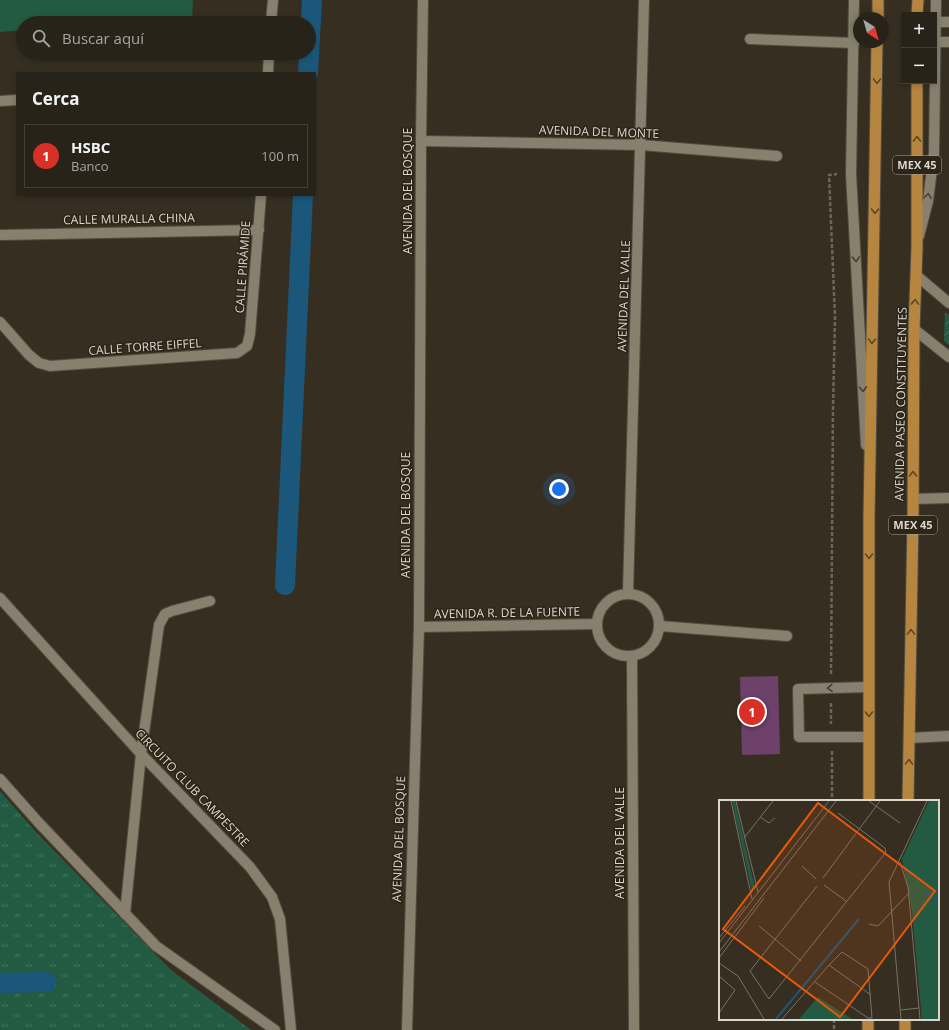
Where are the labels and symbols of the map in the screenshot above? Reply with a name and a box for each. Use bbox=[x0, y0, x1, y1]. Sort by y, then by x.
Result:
north arrow bbox=[853, 12, 889, 48]
one-way arrow bbox=[873, 78, 881, 84]
street label: AVENIDA DEL MONTE bbox=[539, 121, 659, 142]
street label: AVENIDA DEL BOSQUE bbox=[399, 128, 416, 254]
one-way arrow bbox=[913, 136, 921, 142]
road number: MEX 45 bbox=[893, 156, 941, 174]
one-way arrow bbox=[923, 193, 932, 200]
one-way arrow bbox=[870, 208, 879, 214]
street label: CALLE MURALLA CHINA bbox=[63, 209, 195, 228]
street label: CALLE PIRÁMIDE bbox=[231, 220, 254, 314]
street label: AVENIDA DEL VALLE bbox=[613, 240, 634, 352]
one-way arrow bbox=[851, 256, 860, 262]
one-way arrow bbox=[911, 299, 919, 305]
street label: AVENIDA PASEO CONSTITUYENTES bbox=[890, 307, 911, 501]
street label: CALLE TORRE EIFFEL bbox=[88, 334, 202, 359]
one-way arrow bbox=[868, 338, 876, 344]
one-way arrow bbox=[858, 386, 867, 392]
street label: AVENIDA DEL BOSQUE bbox=[397, 452, 414, 578]
one-way arrow bbox=[909, 471, 917, 477]
your location bbox=[549, 479, 569, 499]
road number: MEX 45 bbox=[889, 516, 937, 534]
one-way arrow bbox=[865, 553, 873, 559]
street label: AVENIDA R. DE LA FUENTE bbox=[434, 603, 580, 622]
one-way arrow bbox=[907, 629, 915, 635]
one-way arrow bbox=[827, 684, 833, 692]
pin: 1 bbox=[739, 697, 765, 727]
one-way arrow bbox=[865, 711, 873, 717]
street label: CIRCUITO CLUB CAMPESTRE bbox=[132, 725, 253, 850]
one-way arrow bbox=[905, 759, 913, 765]
street label: AVENIDA DEL BOSQUE bbox=[388, 776, 409, 902]
street label: AVENIDA DEL VALLE bbox=[611, 787, 628, 899]
inset map bbox=[719, 800, 939, 1020]

